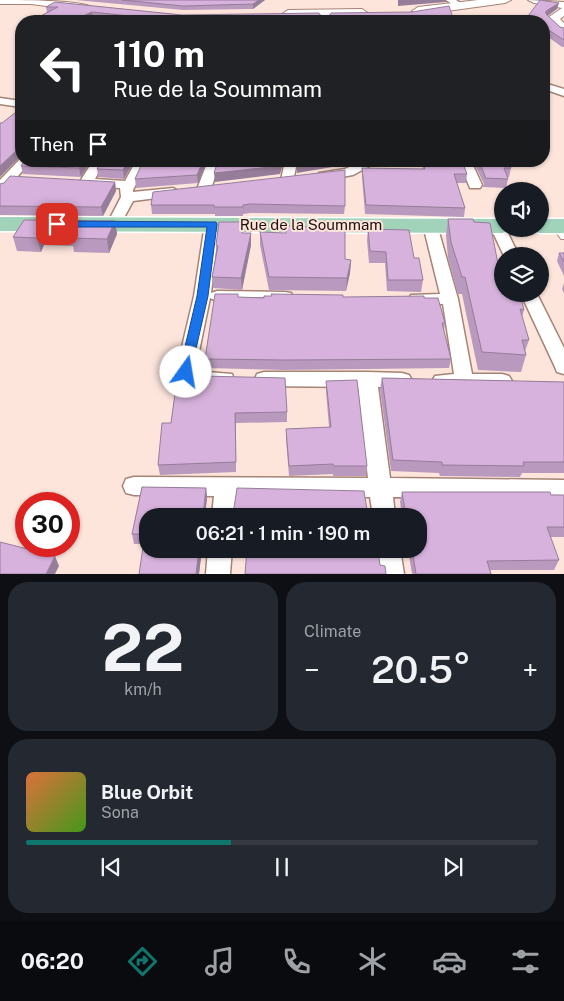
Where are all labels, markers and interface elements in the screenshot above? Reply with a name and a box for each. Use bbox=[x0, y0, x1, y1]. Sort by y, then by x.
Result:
text: 110 m bbox=[113, 34, 205, 75]
icon: left bbox=[30, 35, 95, 100]
text: Rue de la Soummam bbox=[113, 76, 322, 102]
icon: arrive bbox=[84, 130, 112, 158]
text: Then bbox=[30, 133, 74, 155]
map controls bbox=[494, 182, 549, 302]
button: sound bbox=[494, 182, 549, 237]
pin bbox=[36, 203, 78, 245]
icon: arrive bbox=[43, 210, 71, 238]
street label: Rue de la Soummam bbox=[240, 216, 382, 233]
button: layers bbox=[494, 247, 549, 302]
position arrow bbox=[159, 345, 211, 397]
speed limit sign: 30 bbox=[15, 492, 80, 557]
text: 06:21 · 1 min · 190 m bbox=[196, 522, 370, 544]
text: 22 bbox=[102, 609, 184, 686]
text: Climate bbox=[304, 622, 361, 641]
text: 20.5° bbox=[371, 647, 471, 692]
text: − bbox=[304, 653, 320, 686]
text: + bbox=[522, 653, 538, 686]
text: km/h bbox=[124, 680, 162, 699]
text: Blue Orbit bbox=[101, 781, 193, 803]
text: Sona bbox=[101, 803, 139, 822]
icon: previous bbox=[97, 853, 125, 881]
icon: pause bbox=[268, 853, 296, 881]
icon: next bbox=[439, 853, 467, 881]
icon: directions bbox=[125, 944, 160, 979]
icon: music bbox=[202, 944, 237, 979]
icon: phone bbox=[279, 944, 314, 979]
icon: climate bbox=[355, 944, 390, 979]
icon: car bbox=[432, 944, 467, 979]
icon: filters bbox=[508, 944, 543, 979]
text: 06:20 bbox=[21, 948, 84, 974]

